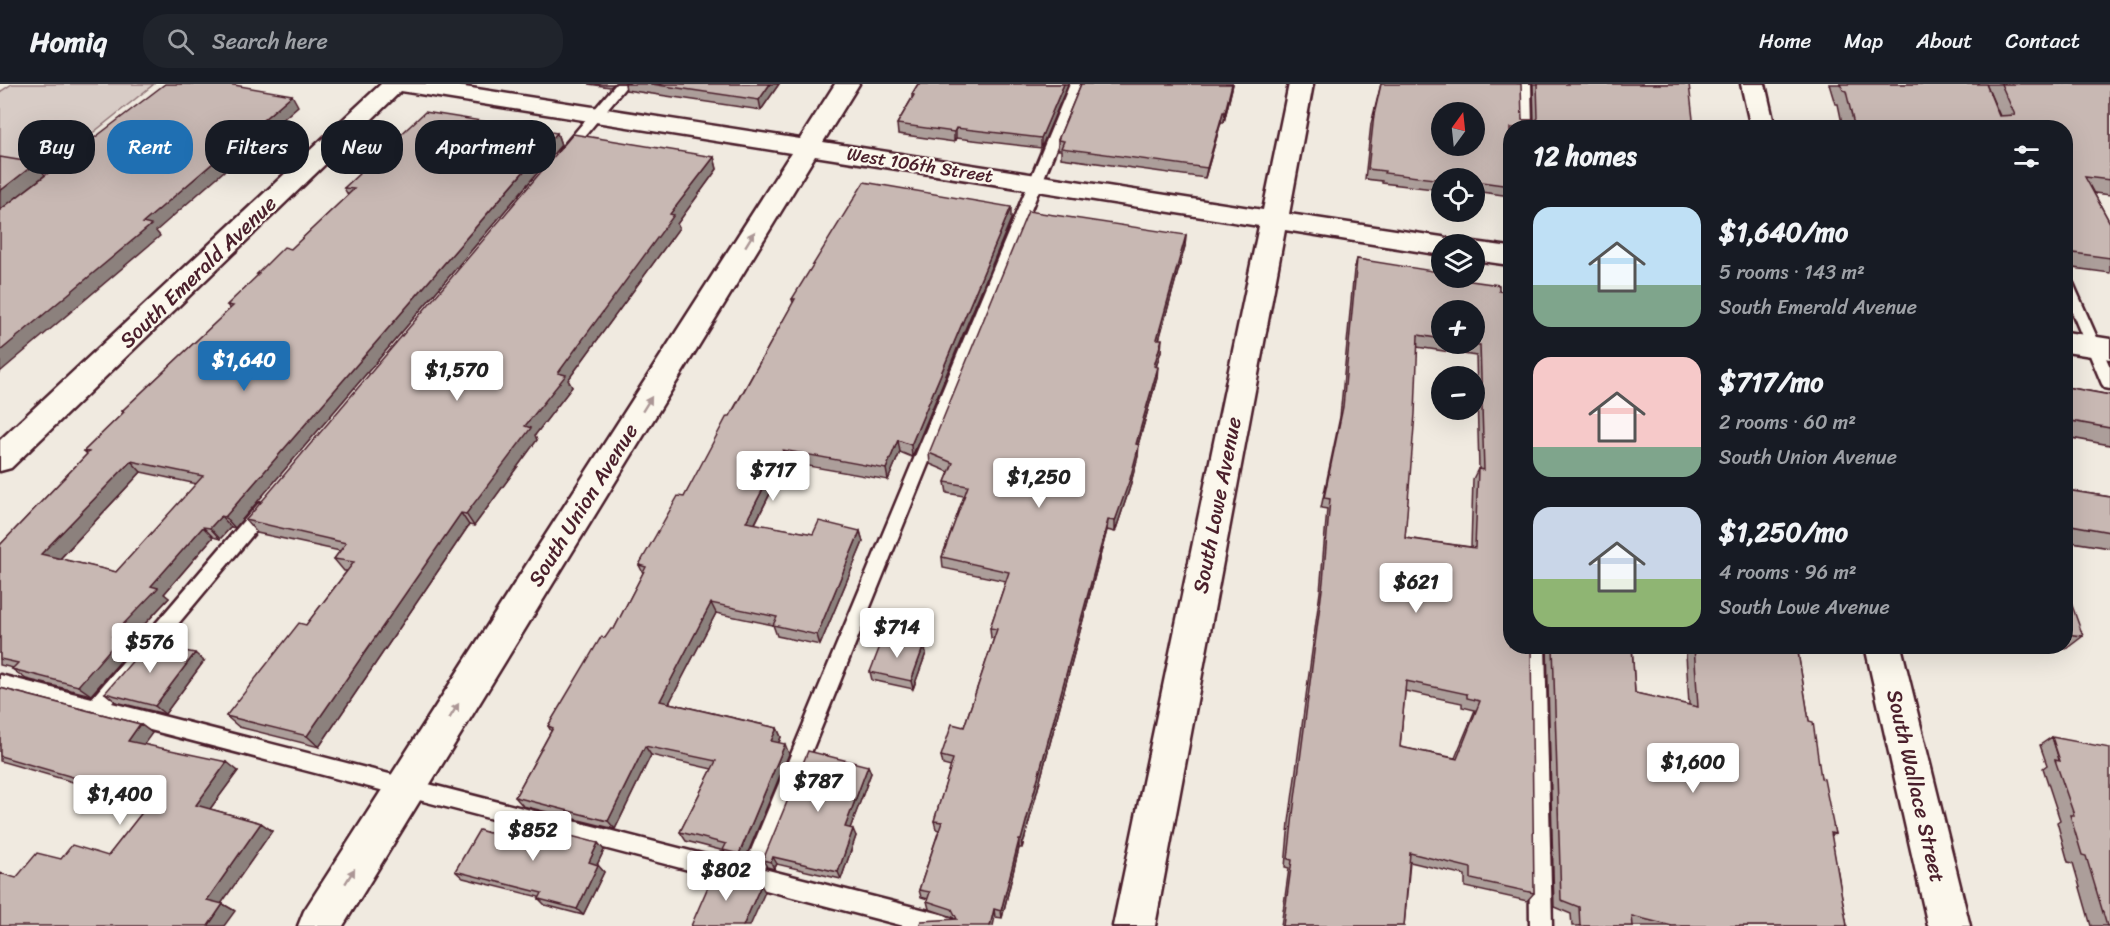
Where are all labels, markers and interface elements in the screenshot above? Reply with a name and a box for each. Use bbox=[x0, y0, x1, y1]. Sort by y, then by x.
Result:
search box bbox=[143, 14, 563, 68]
text: Homiq bbox=[30, 17, 107, 66]
text: Search here bbox=[212, 22, 328, 61]
text: Home bbox=[1759, 22, 1811, 60]
text: Map bbox=[1844, 22, 1883, 60]
text: About bbox=[1916, 22, 1973, 60]
text: Contact bbox=[2006, 22, 2080, 60]
icon: search bbox=[164, 25, 197, 58]
north arrow bbox=[1431, 102, 1485, 156]
map controls bbox=[1431, 102, 1485, 420]
chip: Buy bbox=[18, 120, 95, 174]
chip: Rent bbox=[107, 120, 193, 174]
chip: Filters bbox=[205, 120, 309, 174]
chip: New bbox=[321, 120, 403, 174]
chip: Apartment bbox=[415, 120, 556, 174]
text: 12 homes bbox=[1533, 133, 1637, 179]
street label: West 106th Street bbox=[845, 138, 996, 192]
icon: filters bbox=[2010, 140, 2043, 173]
button: locate bbox=[1431, 168, 1485, 222]
street label: South Emerald Avenue bbox=[110, 186, 286, 358]
text: $1,640/mo bbox=[1719, 209, 1848, 255]
one-way arrow bbox=[745, 231, 756, 247]
icon: home bbox=[1581, 231, 1653, 303]
button: layers bbox=[1431, 234, 1485, 288]
text: 5 rooms · 143 m² bbox=[1719, 255, 1865, 290]
text: South Emerald Avenue bbox=[1719, 290, 1917, 325]
button: + bbox=[1431, 300, 1485, 354]
pin: $1,640 bbox=[195, 341, 293, 392]
text: $1,640 bbox=[212, 343, 276, 378]
pin: $1,570 bbox=[408, 351, 506, 402]
text: $1,570 bbox=[425, 353, 489, 388]
text: $717/mo bbox=[1719, 359, 1823, 405]
button: − bbox=[1431, 366, 1485, 420]
icon: home bbox=[1581, 381, 1653, 453]
one-way arrow bbox=[641, 396, 652, 412]
text: 2 rooms · 60 m² bbox=[1719, 405, 1856, 440]
street label: South Lowe Avenue bbox=[1181, 413, 1253, 597]
street label: South Union Avenue bbox=[517, 415, 649, 594]
text: South Union Avenue bbox=[1719, 440, 1897, 475]
pin: $717 bbox=[737, 451, 809, 502]
text: $717 bbox=[751, 453, 795, 488]
pin: $1,250 bbox=[990, 458, 1088, 509]
text: $1,250 bbox=[1007, 460, 1071, 495]
text: $1,250/mo bbox=[1719, 509, 1848, 555]
icon: home bbox=[1581, 531, 1653, 603]
text: 4 rooms · 96 m² bbox=[1719, 555, 1857, 590]
pin: $621 bbox=[1380, 563, 1452, 614]
text: $621 bbox=[1394, 565, 1438, 600]
text: South Lowe Avenue bbox=[1719, 590, 1890, 625]
pin: $714 bbox=[861, 608, 933, 659]
text: $714 bbox=[874, 610, 920, 645]
pin: $576 bbox=[114, 623, 186, 674]
text: $576 bbox=[126, 625, 174, 660]
street label: South Wallace Street bbox=[1875, 686, 1957, 886]
one-way arrow bbox=[448, 703, 459, 719]
pin: $1,600 bbox=[1644, 743, 1742, 794]
text: $1,600 bbox=[1661, 745, 1725, 780]
pin: $787 bbox=[782, 762, 854, 813]
text: $787 bbox=[794, 764, 842, 799]
pin: $1,400 bbox=[71, 775, 169, 826]
text: $1,400 bbox=[87, 777, 153, 812]
pin: $852 bbox=[497, 811, 569, 862]
text: $852 bbox=[508, 813, 558, 848]
pin: $802 bbox=[690, 851, 762, 902]
text: $802 bbox=[701, 853, 751, 888]
one-way arrow bbox=[344, 868, 355, 885]

